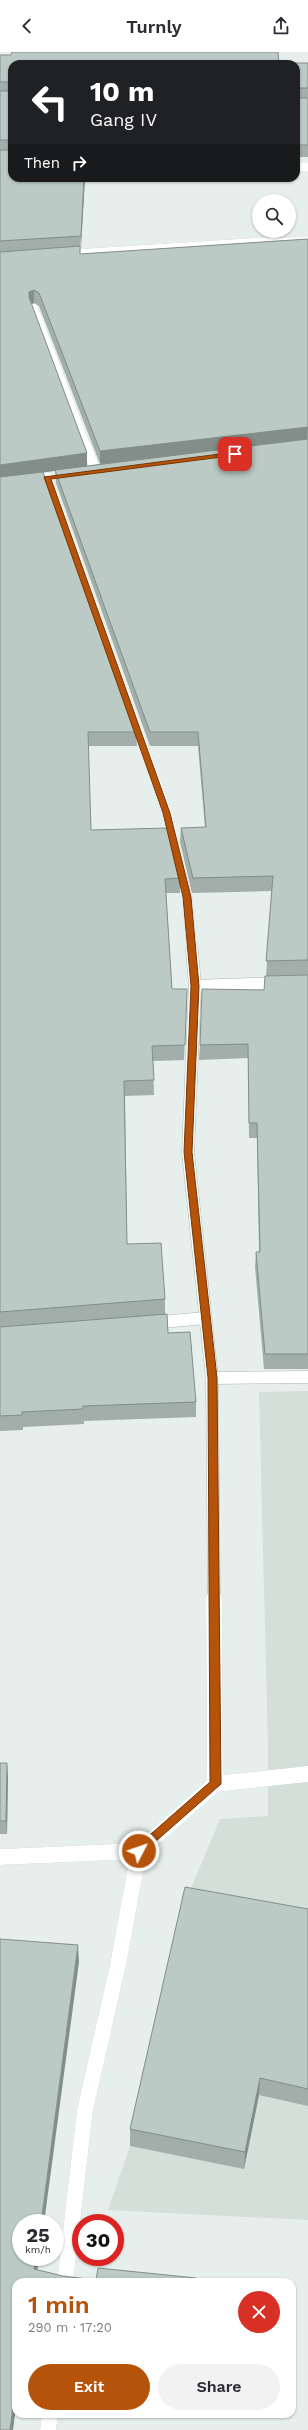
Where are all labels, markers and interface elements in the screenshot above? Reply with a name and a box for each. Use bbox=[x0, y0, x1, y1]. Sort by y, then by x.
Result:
icon: back bbox=[16, 15, 38, 37]
icon: share bbox=[270, 15, 292, 37]
text: Turnly bbox=[126, 16, 182, 37]
text: 10 m bbox=[90, 75, 154, 108]
icon: left bbox=[24, 76, 76, 128]
text: Gang IV bbox=[90, 109, 157, 130]
icon: right bbox=[68, 152, 90, 174]
text: Then bbox=[24, 154, 60, 172]
map controls bbox=[252, 194, 296, 238]
button: search bbox=[252, 194, 296, 238]
pin bbox=[218, 437, 252, 471]
icon: arrive bbox=[224, 443, 246, 465]
position arrow bbox=[118, 1830, 160, 1872]
speed limit sign: 30 bbox=[72, 2214, 124, 2266]
text: 25 bbox=[26, 2223, 50, 2247]
text: km/h bbox=[25, 2244, 51, 2255]
text: 1 min bbox=[28, 2291, 90, 2319]
button: close bbox=[238, 2291, 280, 2333]
text: 290 m · 17:20 bbox=[28, 2320, 112, 2335]
button: Exit bbox=[28, 2364, 150, 2410]
button: Share bbox=[158, 2364, 280, 2410]

